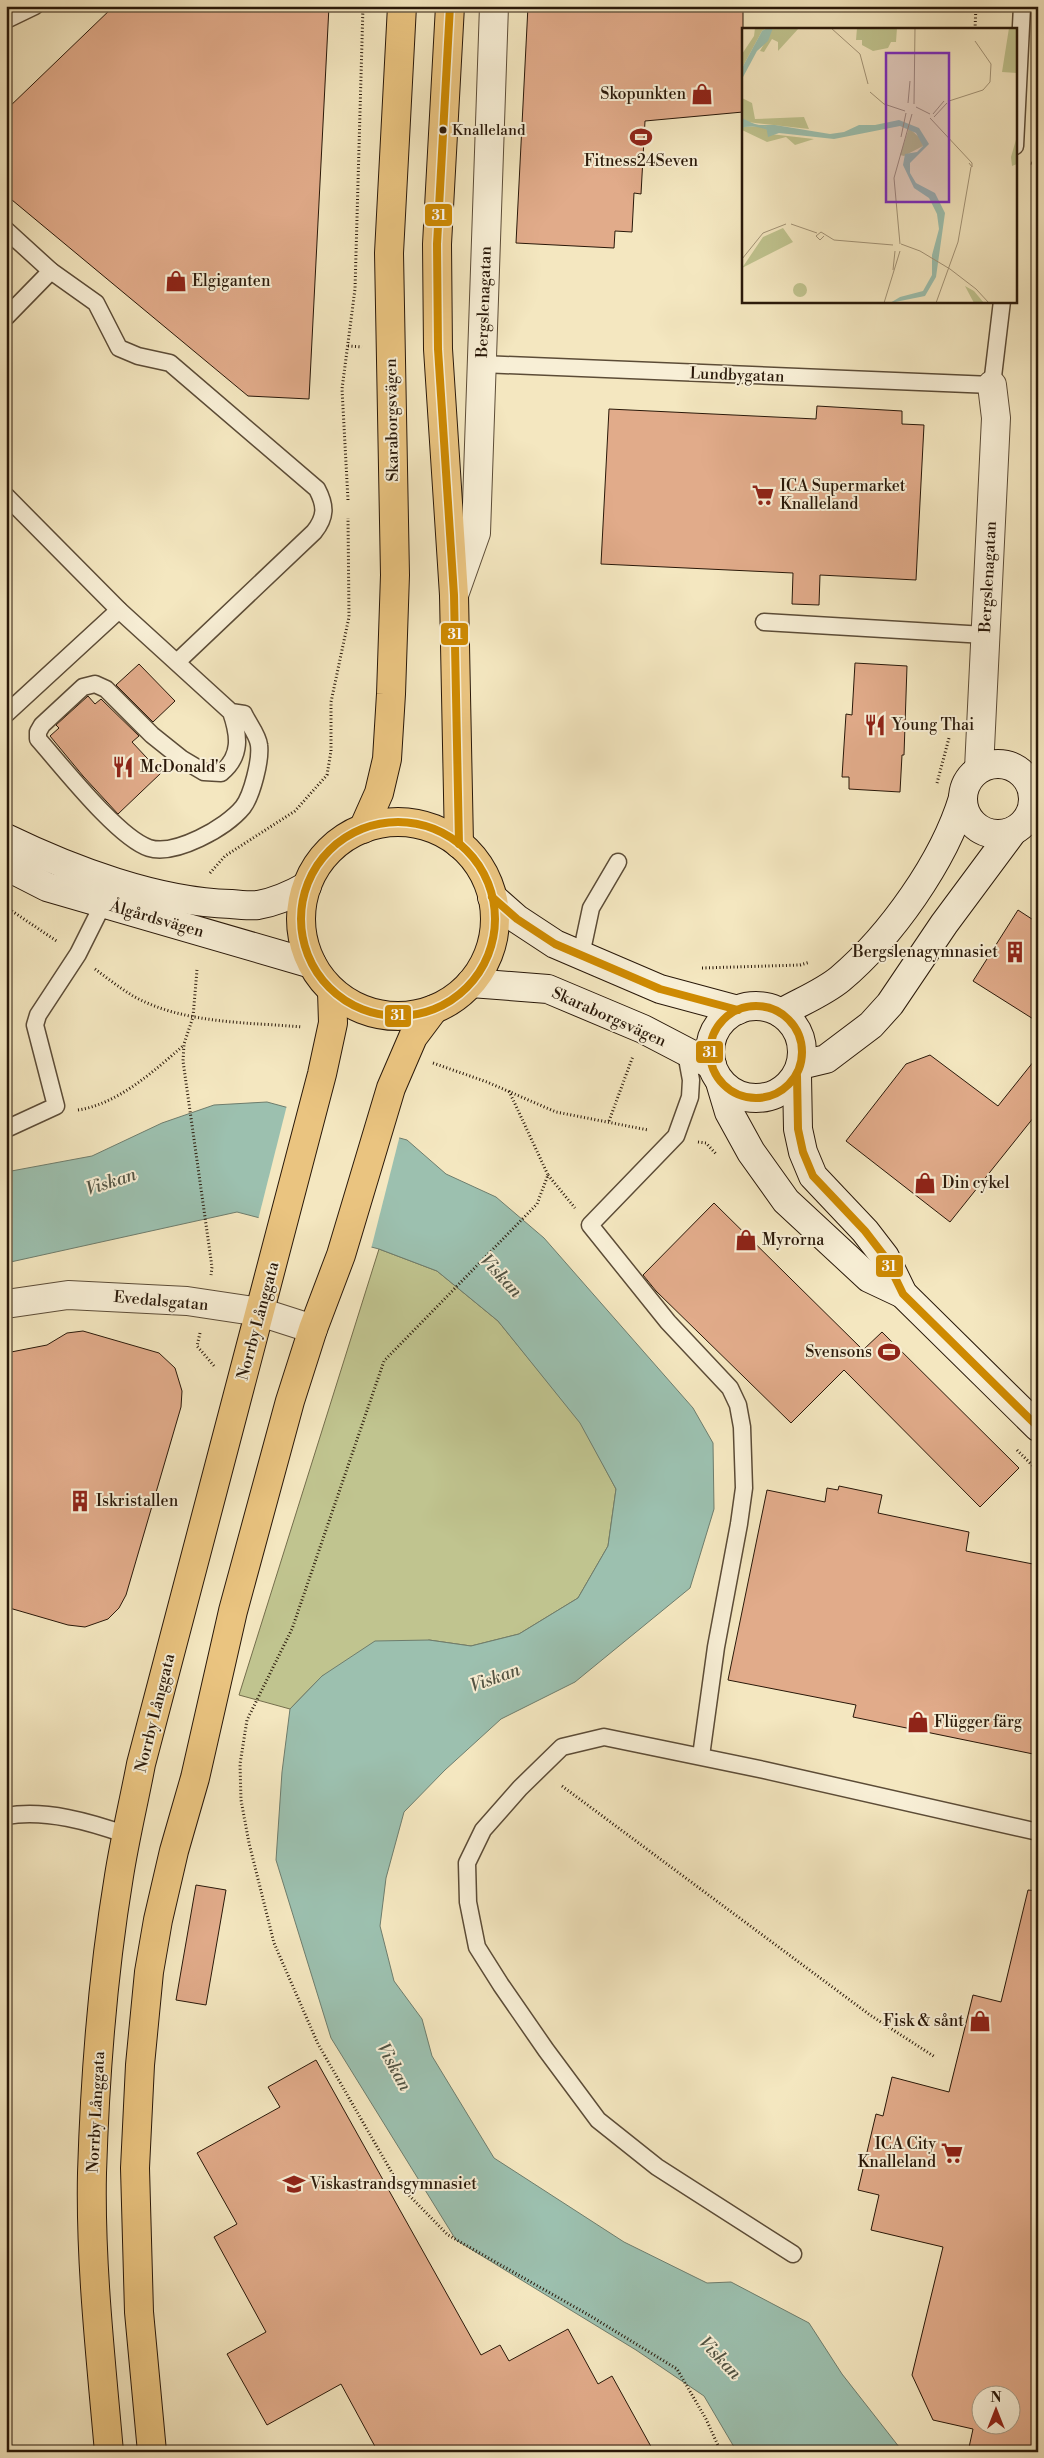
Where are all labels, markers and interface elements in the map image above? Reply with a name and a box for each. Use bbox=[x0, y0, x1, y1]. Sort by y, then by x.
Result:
inset map bbox=[742, 28, 1016, 302]
shop icon: Skopunkten bbox=[689, 81, 715, 107]
place label: Skopunkten bbox=[600, 84, 686, 104]
place label: Knalleland bbox=[452, 121, 526, 140]
sports icon: Fitness24Seven bbox=[628, 124, 654, 150]
marker: Knalleland bbox=[438, 125, 448, 135]
place label: Fitness24Seven bbox=[584, 151, 698, 171]
line badge: 31 bbox=[424, 203, 453, 227]
text: 31 bbox=[432, 207, 447, 225]
street label: Bergslenagatan bbox=[472, 245, 496, 359]
shop icon: Elgiganten bbox=[163, 268, 189, 294]
place label: Elgiganten bbox=[192, 271, 271, 291]
street label: Skaraborgsvägen bbox=[381, 358, 403, 482]
street label: Lundbygatan bbox=[689, 363, 785, 387]
place label: ICA Supermarket Knalleland bbox=[780, 476, 906, 514]
supermarket icon: ICA Supermarket Knalleland bbox=[750, 482, 776, 508]
street label: Bergslenagatan bbox=[975, 520, 1001, 634]
line badge: 31 bbox=[440, 622, 469, 646]
text: 31 bbox=[448, 626, 463, 644]
restaurant icon: Young Thai bbox=[862, 712, 888, 738]
place label: Young Thai bbox=[891, 715, 974, 735]
restaurant icon: McDonald's bbox=[110, 754, 136, 780]
place label: McDonald's bbox=[140, 757, 226, 777]
street label: Ålgårdsvägen bbox=[107, 894, 207, 942]
building icon: Bergslenagymnasiet bbox=[1002, 939, 1028, 965]
place label: Bergslenagymnasiet bbox=[851, 942, 998, 962]
street label: Skaraborgsvägen bbox=[549, 983, 670, 1051]
line badge: 31 bbox=[384, 1004, 412, 1028]
text: 31 bbox=[391, 1007, 406, 1025]
line badge: 31 bbox=[695, 1040, 724, 1064]
text: 31 bbox=[703, 1044, 718, 1062]
water label: Viskan bbox=[83, 1163, 140, 1201]
shop icon: Din cykel bbox=[912, 1170, 938, 1196]
place label: Din cykel bbox=[942, 1173, 1010, 1193]
shop icon: Myrorna bbox=[733, 1227, 759, 1253]
place label: Myrorna bbox=[762, 1230, 825, 1250]
water label: Viskan bbox=[475, 1249, 528, 1303]
line badge: 31 bbox=[875, 1254, 904, 1278]
text: 31 bbox=[882, 1258, 897, 1276]
street label: Norrby Långgata bbox=[233, 1259, 284, 1382]
street label: Evedalsgatan bbox=[113, 1287, 210, 1315]
sports icon: Svensons bbox=[876, 1339, 902, 1365]
place label: Svensons bbox=[805, 1342, 872, 1362]
building icon: Iskristallen bbox=[67, 1488, 93, 1514]
place label: Iskristallen bbox=[96, 1491, 179, 1511]
street label: Norrby Långgata bbox=[131, 1651, 180, 1774]
water label: Viskan bbox=[467, 1658, 524, 1698]
shop icon: Flügger färg bbox=[905, 1709, 931, 1735]
place label: Flügger färg bbox=[934, 1712, 1023, 1732]
shop icon: Fisk & sånt bbox=[967, 2008, 993, 2034]
place label: Fisk & sånt bbox=[883, 2011, 964, 2031]
water label: Viskan bbox=[371, 2039, 417, 2096]
street label: Norrby Långgata bbox=[83, 2050, 109, 2173]
place label: ICA City Knalleland bbox=[858, 2134, 936, 2172]
supermarket icon: ICA City Knalleland bbox=[939, 2140, 965, 2166]
school or university icon: Viskastrandsgymnasiet bbox=[281, 2171, 307, 2197]
place label: Viskastrandsgymnasiet bbox=[309, 2174, 477, 2194]
water label: Viskan bbox=[694, 2331, 747, 2385]
north arrow bbox=[972, 2386, 1022, 2436]
text: N bbox=[990, 2389, 1002, 2407]

